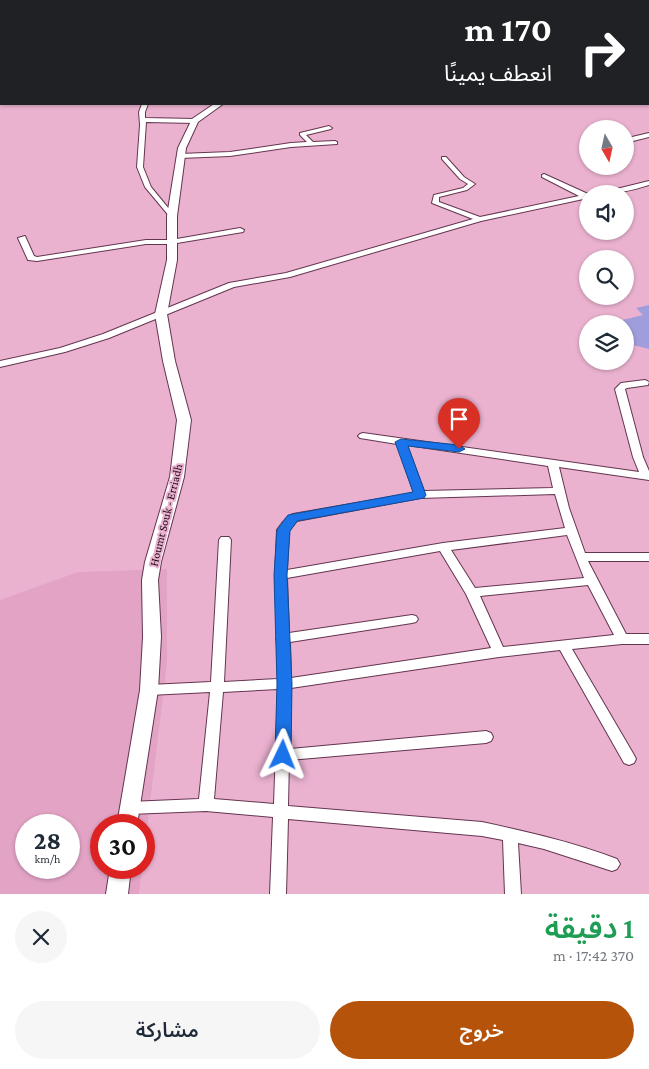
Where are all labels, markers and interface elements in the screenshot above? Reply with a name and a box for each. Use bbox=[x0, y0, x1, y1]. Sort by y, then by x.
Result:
text: 170 m bbox=[465, 10, 552, 49]
icon: right bbox=[570, 20, 635, 85]
text: انعطف يمينًا bbox=[444, 61, 552, 86]
north arrow bbox=[579, 120, 634, 175]
map controls bbox=[579, 120, 634, 370]
button: sound bbox=[579, 185, 634, 240]
button: search bbox=[579, 250, 634, 305]
button: layers bbox=[579, 315, 634, 370]
pin bbox=[438, 398, 480, 449]
icon: arrive bbox=[445, 405, 473, 433]
street label: Houmt Souk - Erriadh bbox=[146, 462, 186, 568]
position arrow bbox=[256, 728, 308, 780]
speed limit sign: 30 bbox=[90, 814, 155, 879]
text: 28 bbox=[34, 827, 61, 854]
text: km/h bbox=[35, 852, 60, 866]
button: close bbox=[15, 911, 67, 963]
text: 1 دقيقة bbox=[545, 911, 634, 944]
text: 370 m · 17:42 bbox=[553, 947, 634, 964]
button: مشاركة bbox=[15, 1001, 320, 1059]
button: خروج bbox=[330, 1001, 634, 1059]

